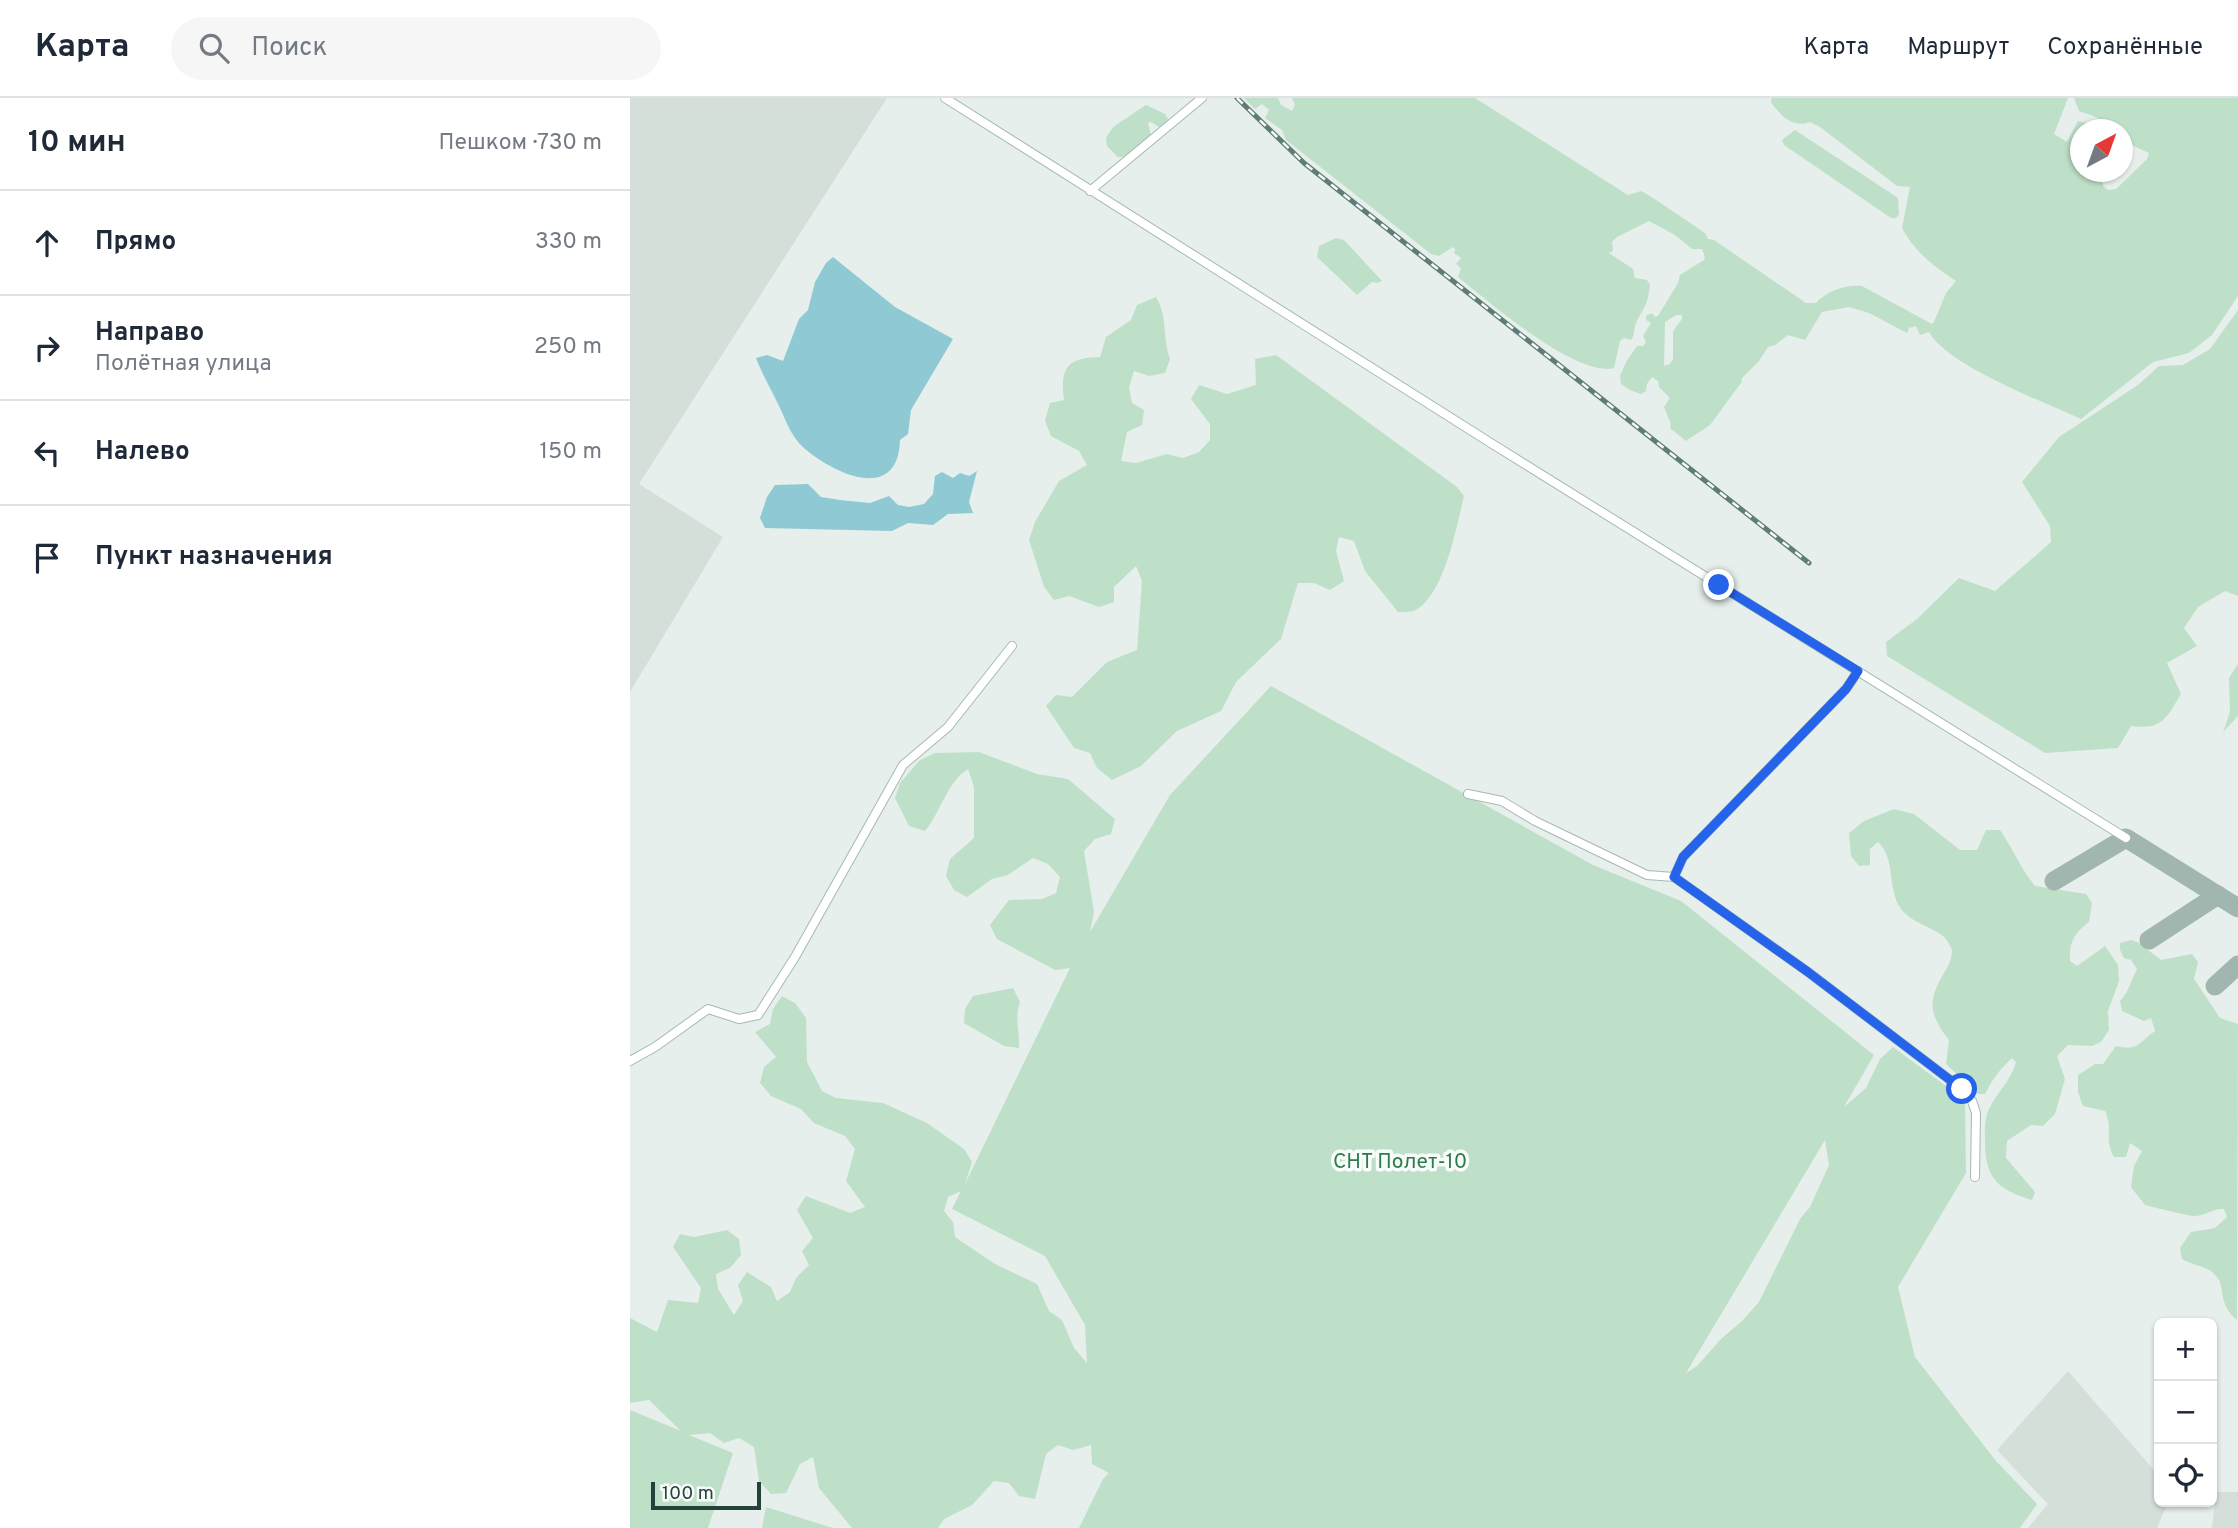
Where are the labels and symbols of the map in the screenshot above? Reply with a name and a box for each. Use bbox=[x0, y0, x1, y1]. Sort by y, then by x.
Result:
north arrow bbox=[2070, 119, 2133, 182]
route end bbox=[1703, 569, 1734, 600]
route start bbox=[1946, 1073, 1977, 1104]
park label: СНТ Полет-10 bbox=[1333, 1149, 1467, 1176]
scale bar bbox=[651, 1479, 761, 1511]

